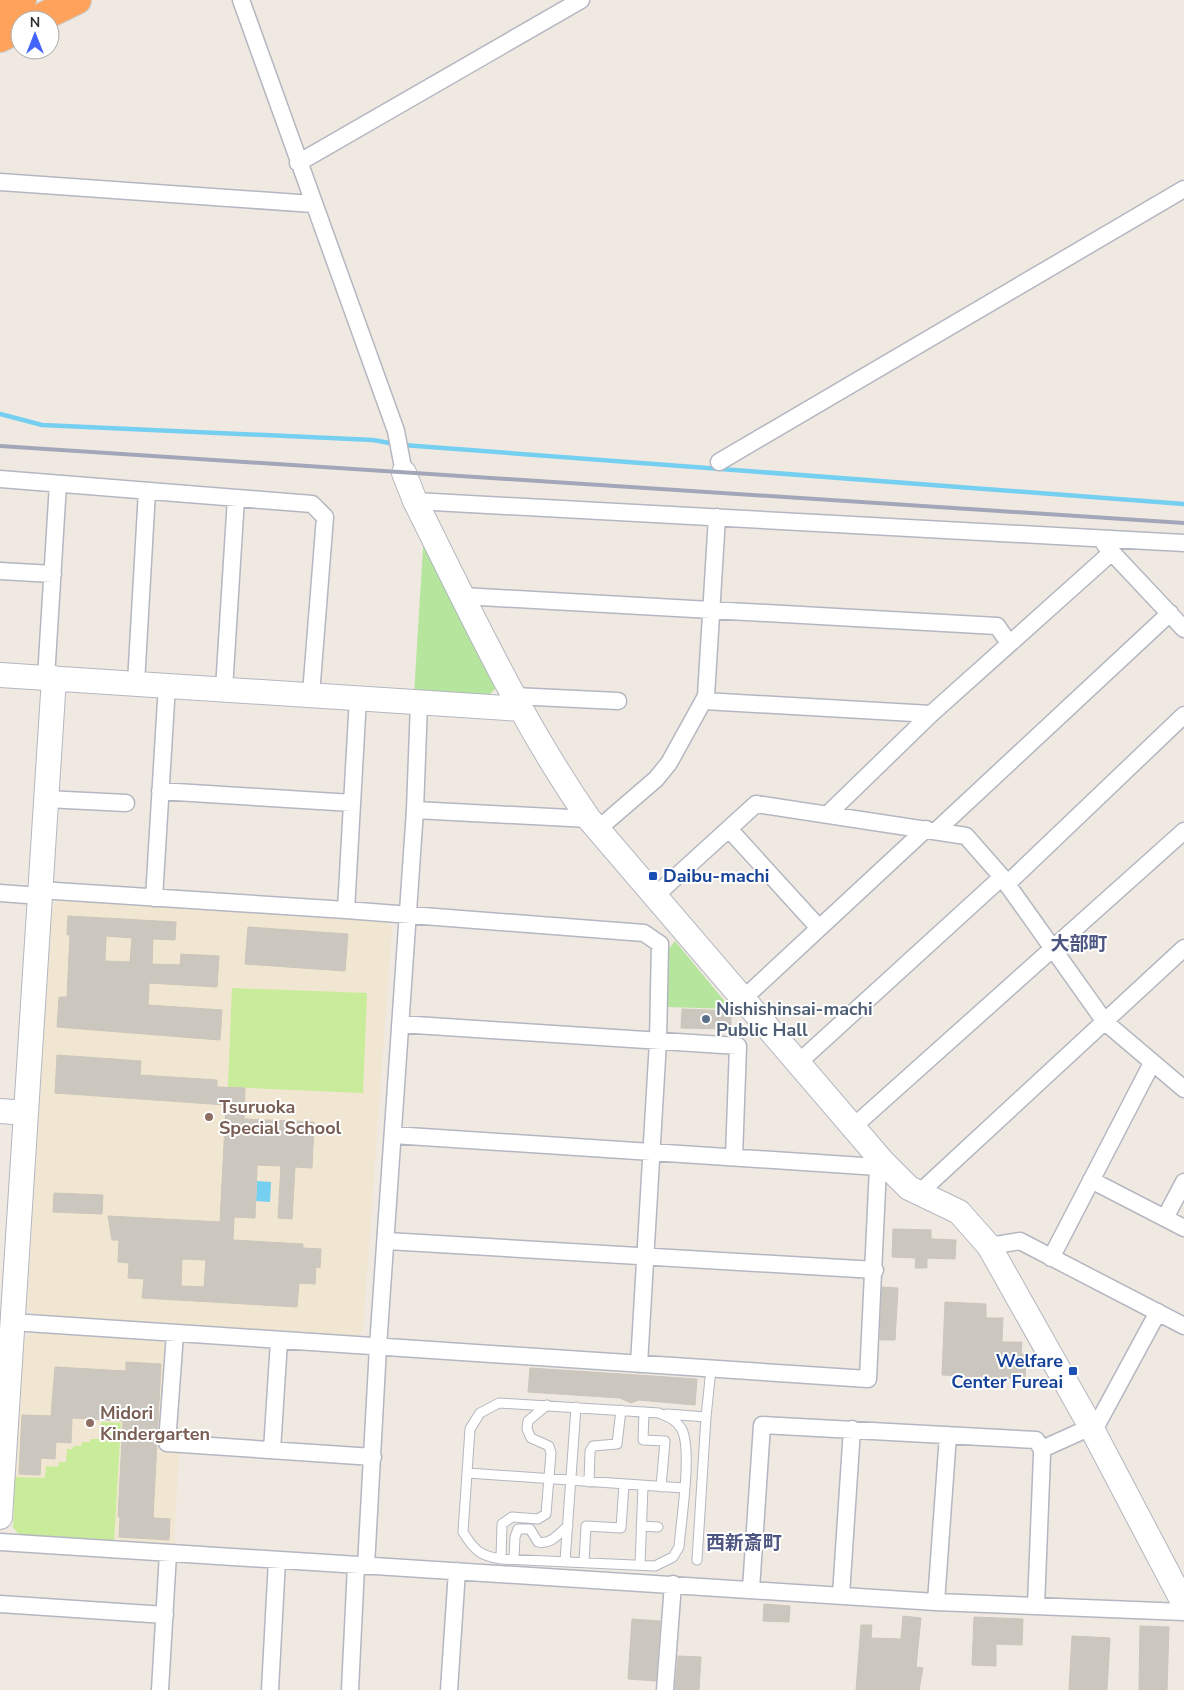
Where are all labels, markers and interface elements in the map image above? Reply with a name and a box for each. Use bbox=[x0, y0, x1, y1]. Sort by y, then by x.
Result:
north arrow bbox=[10, 10, 60, 60]
text: N bbox=[30, 13, 40, 32]
place label: Daibu-machi bbox=[663, 864, 769, 888]
marker: Daibu-machi bbox=[647, 870, 659, 882]
district label: 大部町 bbox=[1050, 931, 1108, 957]
place label: Nishishinsai-machi Public Hall bbox=[716, 997, 873, 1042]
marker: Nishishinsai-machi Public Hall bbox=[700, 1013, 712, 1025]
place label: Tsuruoka Special School bbox=[219, 1095, 342, 1140]
marker: Tsuruoka Special School bbox=[203, 1111, 215, 1123]
place label: Welfare Center Fureai bbox=[951, 1349, 1063, 1394]
marker: Welfare Center Fureai bbox=[1067, 1365, 1079, 1377]
place label: Midori Kindergarten bbox=[100, 1401, 210, 1446]
marker: Midori Kindergarten bbox=[84, 1417, 96, 1429]
district label: 西新斎町 bbox=[706, 1530, 782, 1556]

